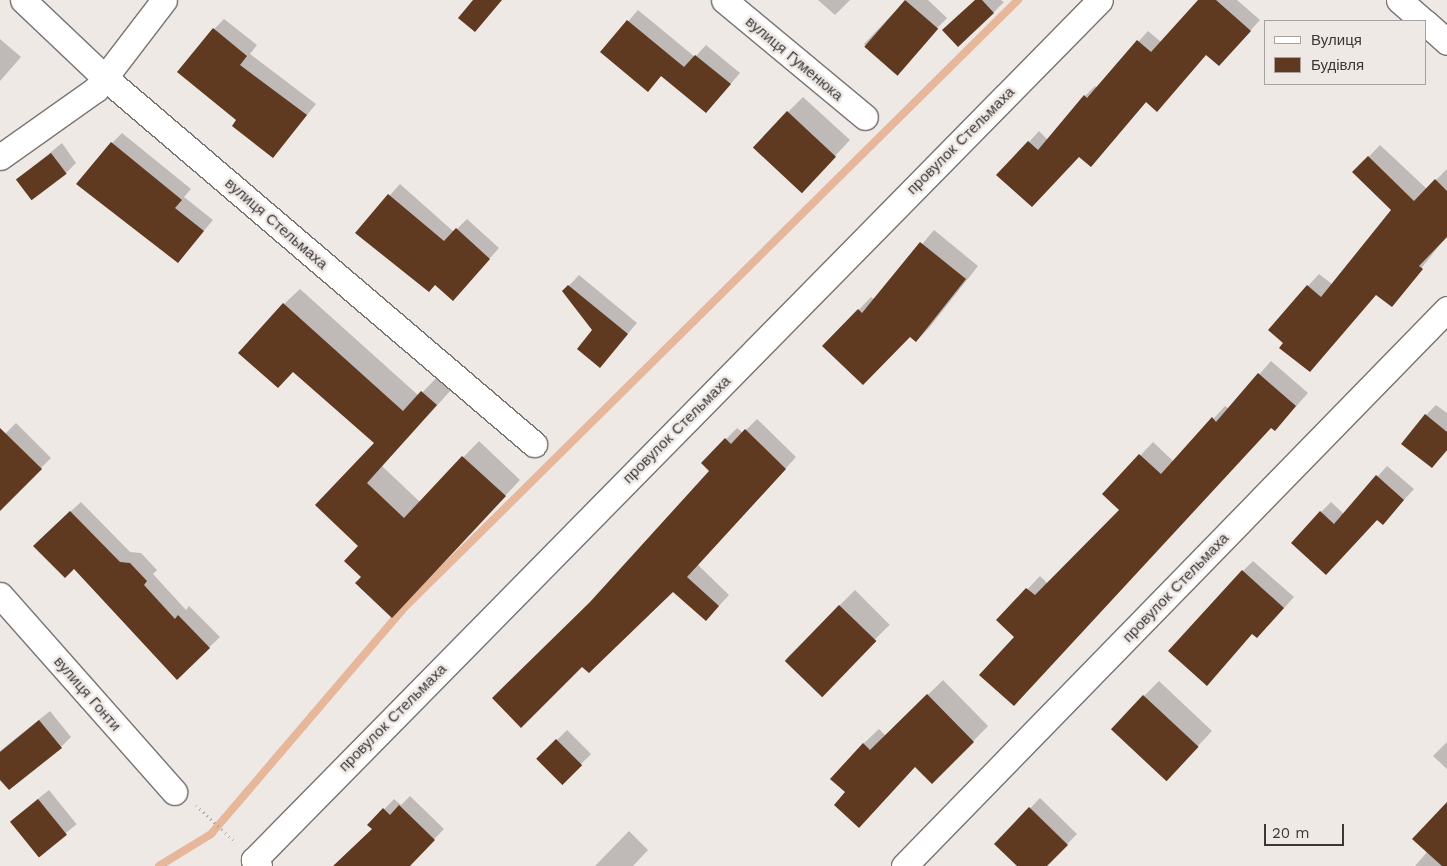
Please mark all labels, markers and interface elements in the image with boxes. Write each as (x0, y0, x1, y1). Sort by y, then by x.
street label: вулиця Гуменюка (742, 13, 846, 105)
legend (1264, 20, 1427, 85)
text: Вулиця (1311, 31, 1362, 49)
text: Будівля (1311, 56, 1364, 74)
street label: провулок Стельмаха (903, 83, 1019, 199)
street label: вулиця Стельмаха (221, 175, 331, 273)
street label: провулок Стельмаха (619, 372, 735, 488)
street label: провулок Стельмаха (1119, 530, 1233, 646)
street label: вулиця Гонти (50, 653, 124, 735)
street label: провулок Стельмаха (335, 660, 451, 776)
scale bar (1267, 814, 1347, 846)
text: 20 m (1272, 824, 1310, 842)

